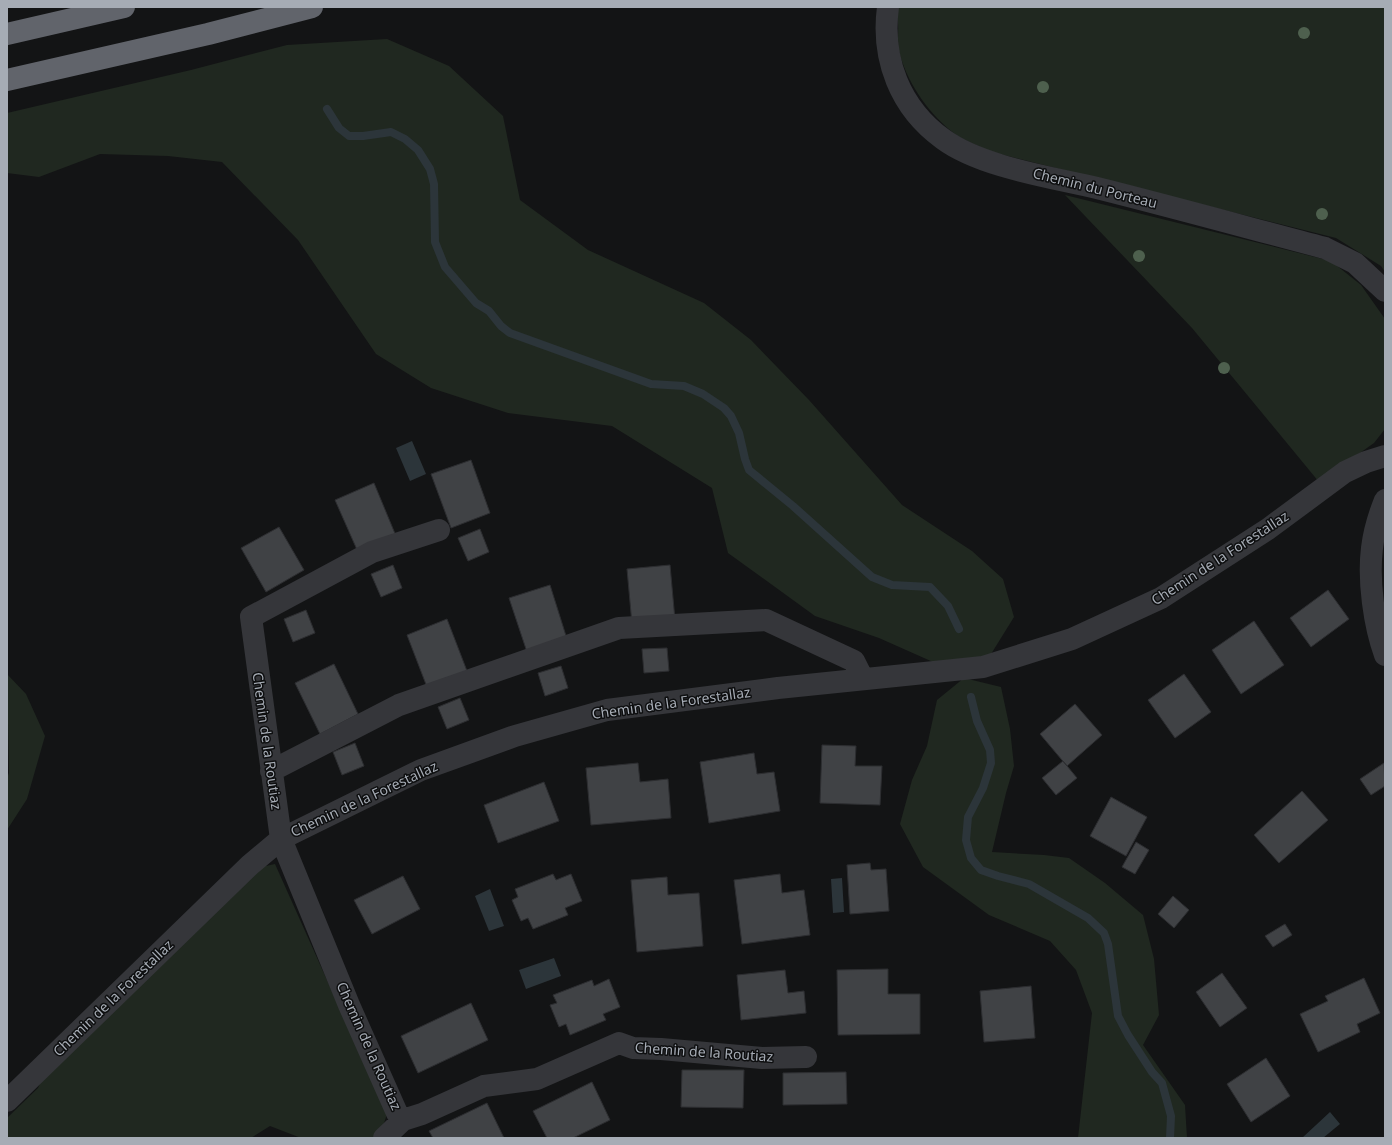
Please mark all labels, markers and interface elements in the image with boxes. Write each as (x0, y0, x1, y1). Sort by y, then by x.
street label: Chemin du Porteau (1031, 163, 1159, 212)
street label: Chemin de la Forestallaz (1147, 506, 1292, 609)
street label: Chemin de la Routiaz (248, 671, 287, 811)
street label: Chemin de la Forestallaz (590, 682, 752, 723)
street label: Chemin de la Forestallaz (287, 756, 441, 841)
street label: Chemin de la Forestallaz (48, 935, 177, 1060)
street label: Chemin de la Routiaz (333, 979, 406, 1113)
street label: Chemin de la Routiaz (634, 1037, 774, 1066)

